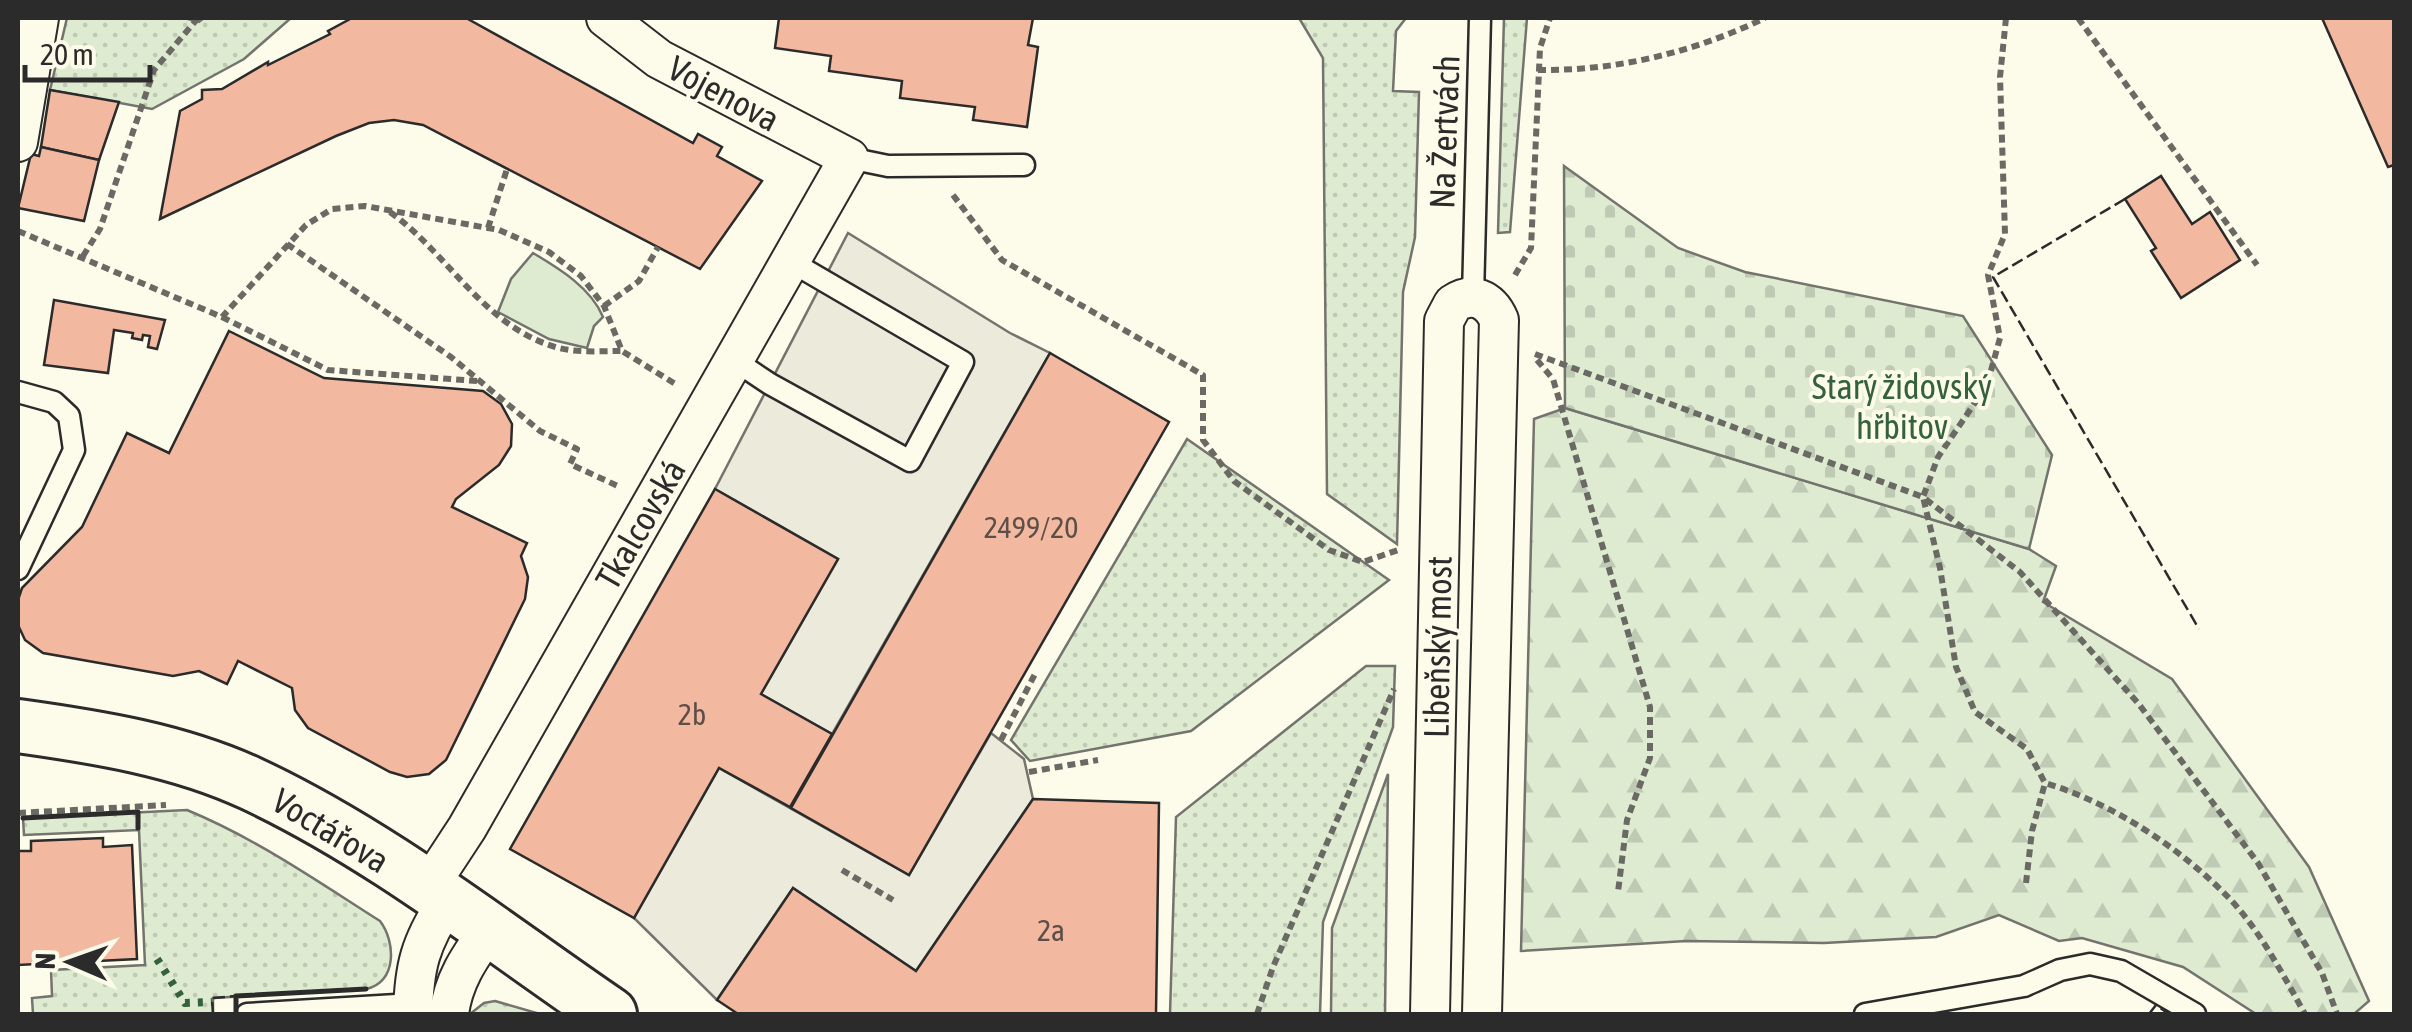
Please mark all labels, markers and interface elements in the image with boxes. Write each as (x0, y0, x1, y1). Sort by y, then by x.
scale bar (25, 20, 150, 82)
text: 20 m (40, 37, 94, 71)
street label: Vojenova (662, 47, 786, 139)
street label: Na Žertvách (1421, 55, 1467, 209)
park label: Starý židovský hřbitov (1812, 366, 1992, 446)
street label: Tkalcovská (587, 452, 693, 596)
house number: 2499/20 (984, 510, 1078, 544)
street label: Libeňský most (1415, 556, 1459, 738)
house number: 2b (678, 697, 706, 731)
street label: Voctářova (266, 780, 396, 880)
north arrow (20, 912, 120, 1012)
house number: 2a (1037, 913, 1065, 947)
text: N (29, 952, 61, 970)

